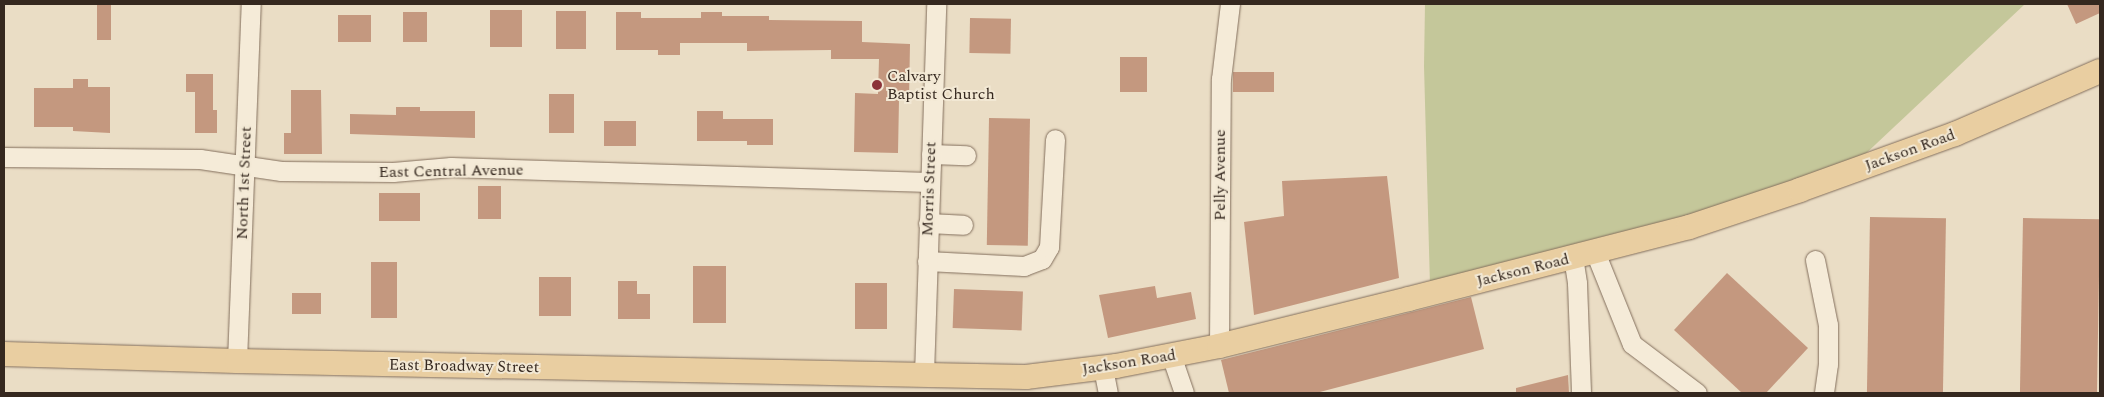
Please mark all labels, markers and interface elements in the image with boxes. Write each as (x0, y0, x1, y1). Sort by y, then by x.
place label: Calvary Baptist Church (887, 66, 995, 104)
marker: Calvary Baptist Church (871, 79, 883, 91)
street label: Jackson Road (1862, 125, 1958, 175)
street label: North 1st Street (232, 126, 256, 240)
street label: Pelly Avenue (1210, 129, 1230, 221)
street label: Morris Street (918, 141, 940, 237)
street label: East Central Avenue (378, 160, 524, 182)
street label: Jackson Road (1475, 249, 1571, 291)
street label: Jackson Road (1081, 345, 1177, 379)
street label: East Broadway Street (389, 355, 539, 377)

